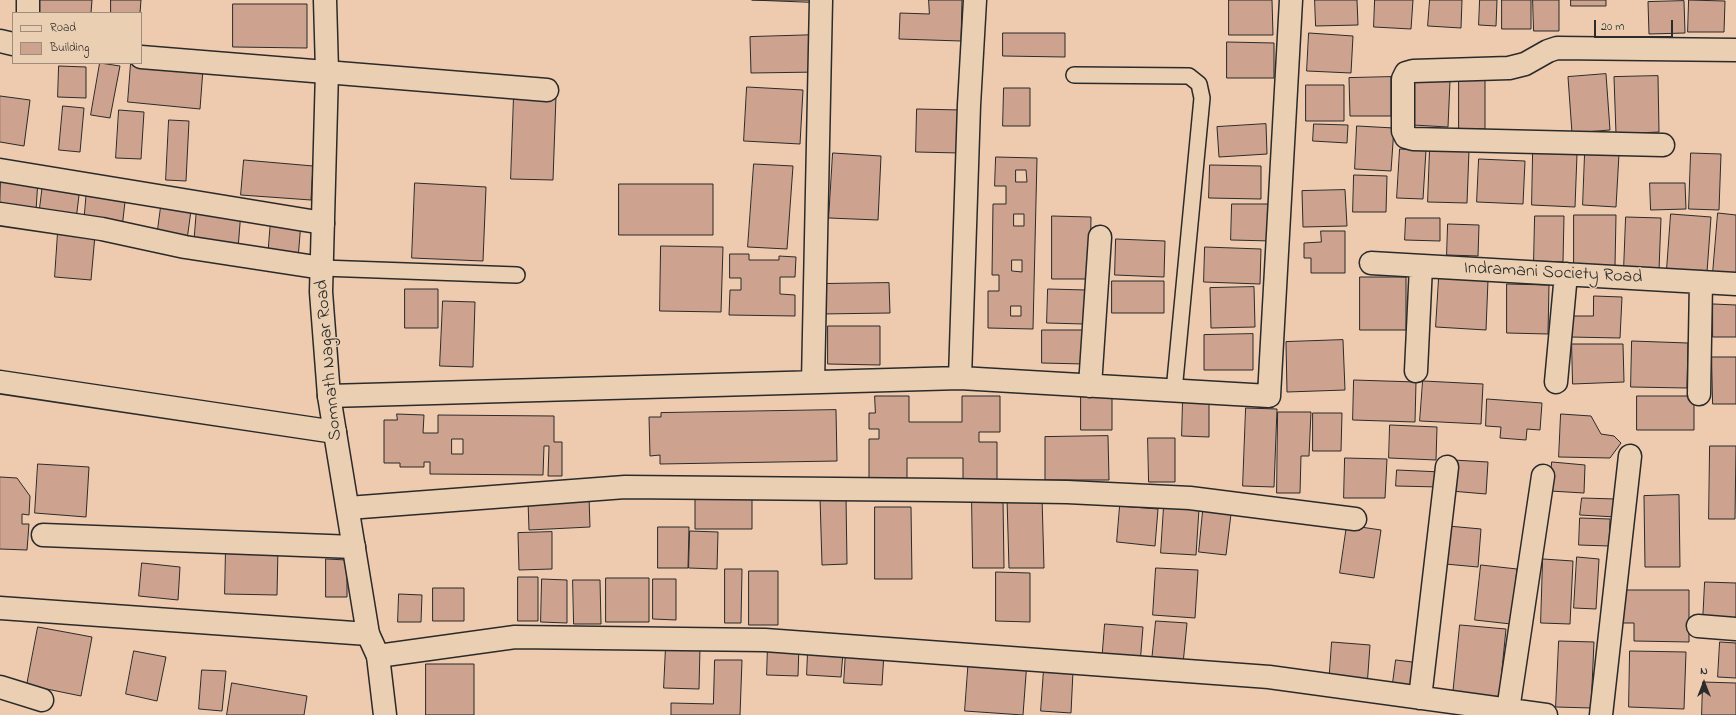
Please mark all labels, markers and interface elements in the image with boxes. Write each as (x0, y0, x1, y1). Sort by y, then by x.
legend (12, 12, 142, 64)
scale bar (1596, 12, 1675, 38)
text: 20 m (1601, 18, 1624, 36)
text: Road (50, 19, 76, 37)
text: Building (50, 39, 89, 57)
street label: Indramani Society Road (1463, 259, 1643, 289)
street label: Somnath Nagar Road (312, 279, 348, 441)
north arrow (1684, 663, 1724, 703)
text: N (1700, 663, 1708, 679)

